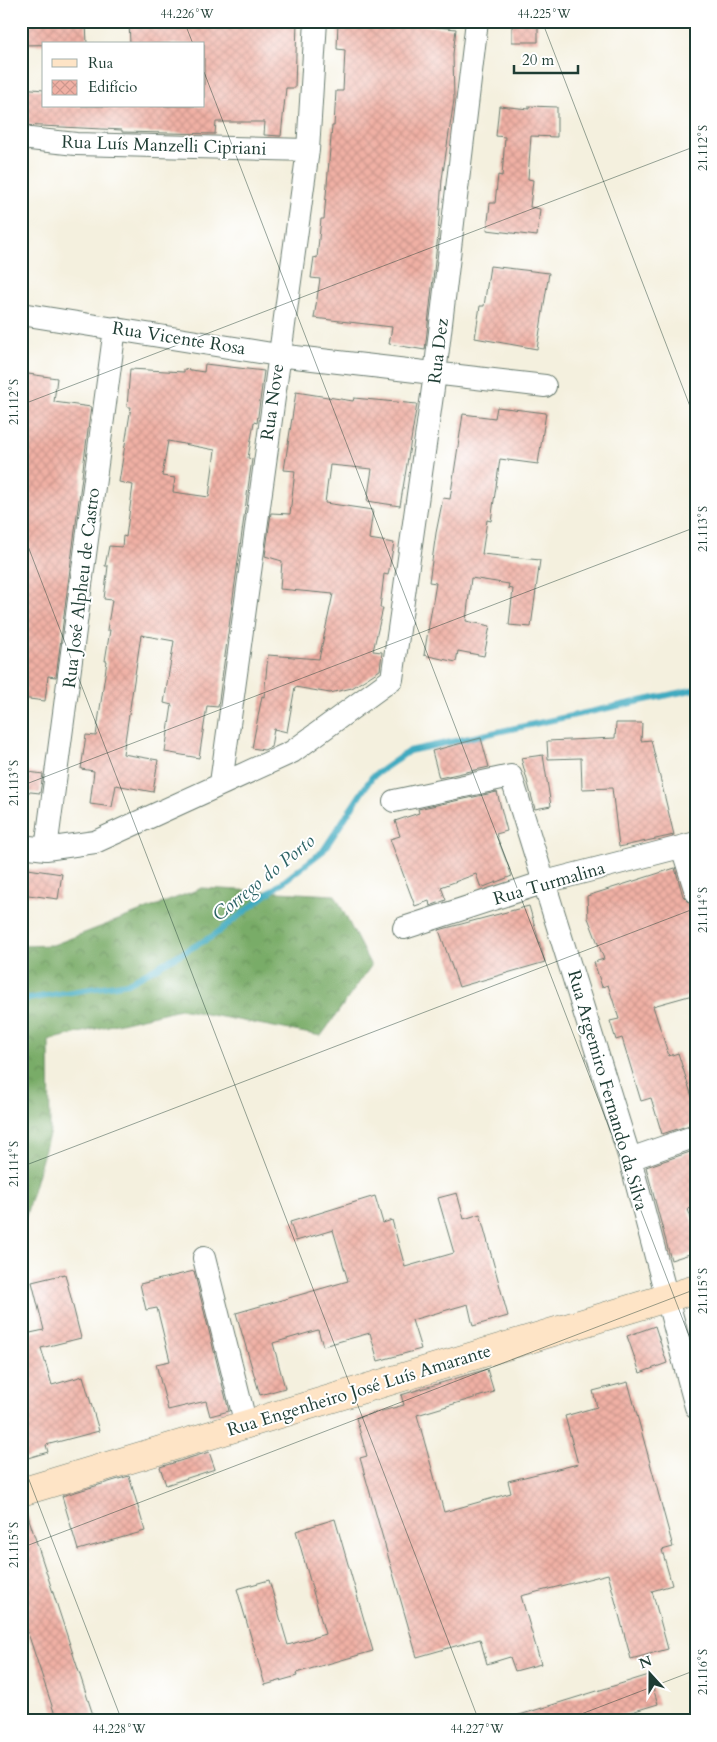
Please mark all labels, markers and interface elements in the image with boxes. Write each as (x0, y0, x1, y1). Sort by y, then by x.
text: 44.226°W (160, 6, 214, 22)
text: 44.225°W (517, 6, 571, 22)
legend (42, 42, 205, 108)
scale bar (514, 42, 578, 74)
text: 20 m (522, 50, 554, 70)
text: Rua (88, 53, 114, 73)
text: Edifício (88, 77, 137, 97)
text: 21.112°S (695, 125, 711, 171)
street label: Rua Luís Manzelli Cipriani (61, 129, 267, 162)
street label: Rua Vicente Rosa (111, 316, 248, 361)
street label: Rua Dez (422, 317, 455, 385)
street label: Rua Nove (255, 362, 290, 442)
text: 21.112°S (6, 379, 22, 425)
street label: Rua José Alpheu de Castro (57, 486, 106, 690)
text: 21.113°S (695, 506, 711, 552)
text: 21.113°S (6, 760, 22, 806)
water label: Corrego do Porto (207, 828, 321, 927)
street label: Rua Turmalina (490, 856, 608, 911)
text: 21.114°S (695, 887, 711, 933)
street label: Rua Argemiro Fernando da Silva (561, 967, 654, 1214)
text: 21.114°S (6, 1141, 22, 1187)
text: 21.115°S (695, 1268, 711, 1314)
street label: Rua Engenheiro José Luís Amarante (224, 1338, 494, 1443)
text: 21.115°S (6, 1522, 22, 1568)
text: 21.116°S (695, 1649, 711, 1695)
north arrow (624, 1650, 674, 1700)
text: N (636, 1651, 655, 1673)
text: 44.228°W (92, 1721, 146, 1737)
text: 44.227°W (450, 1721, 504, 1737)

